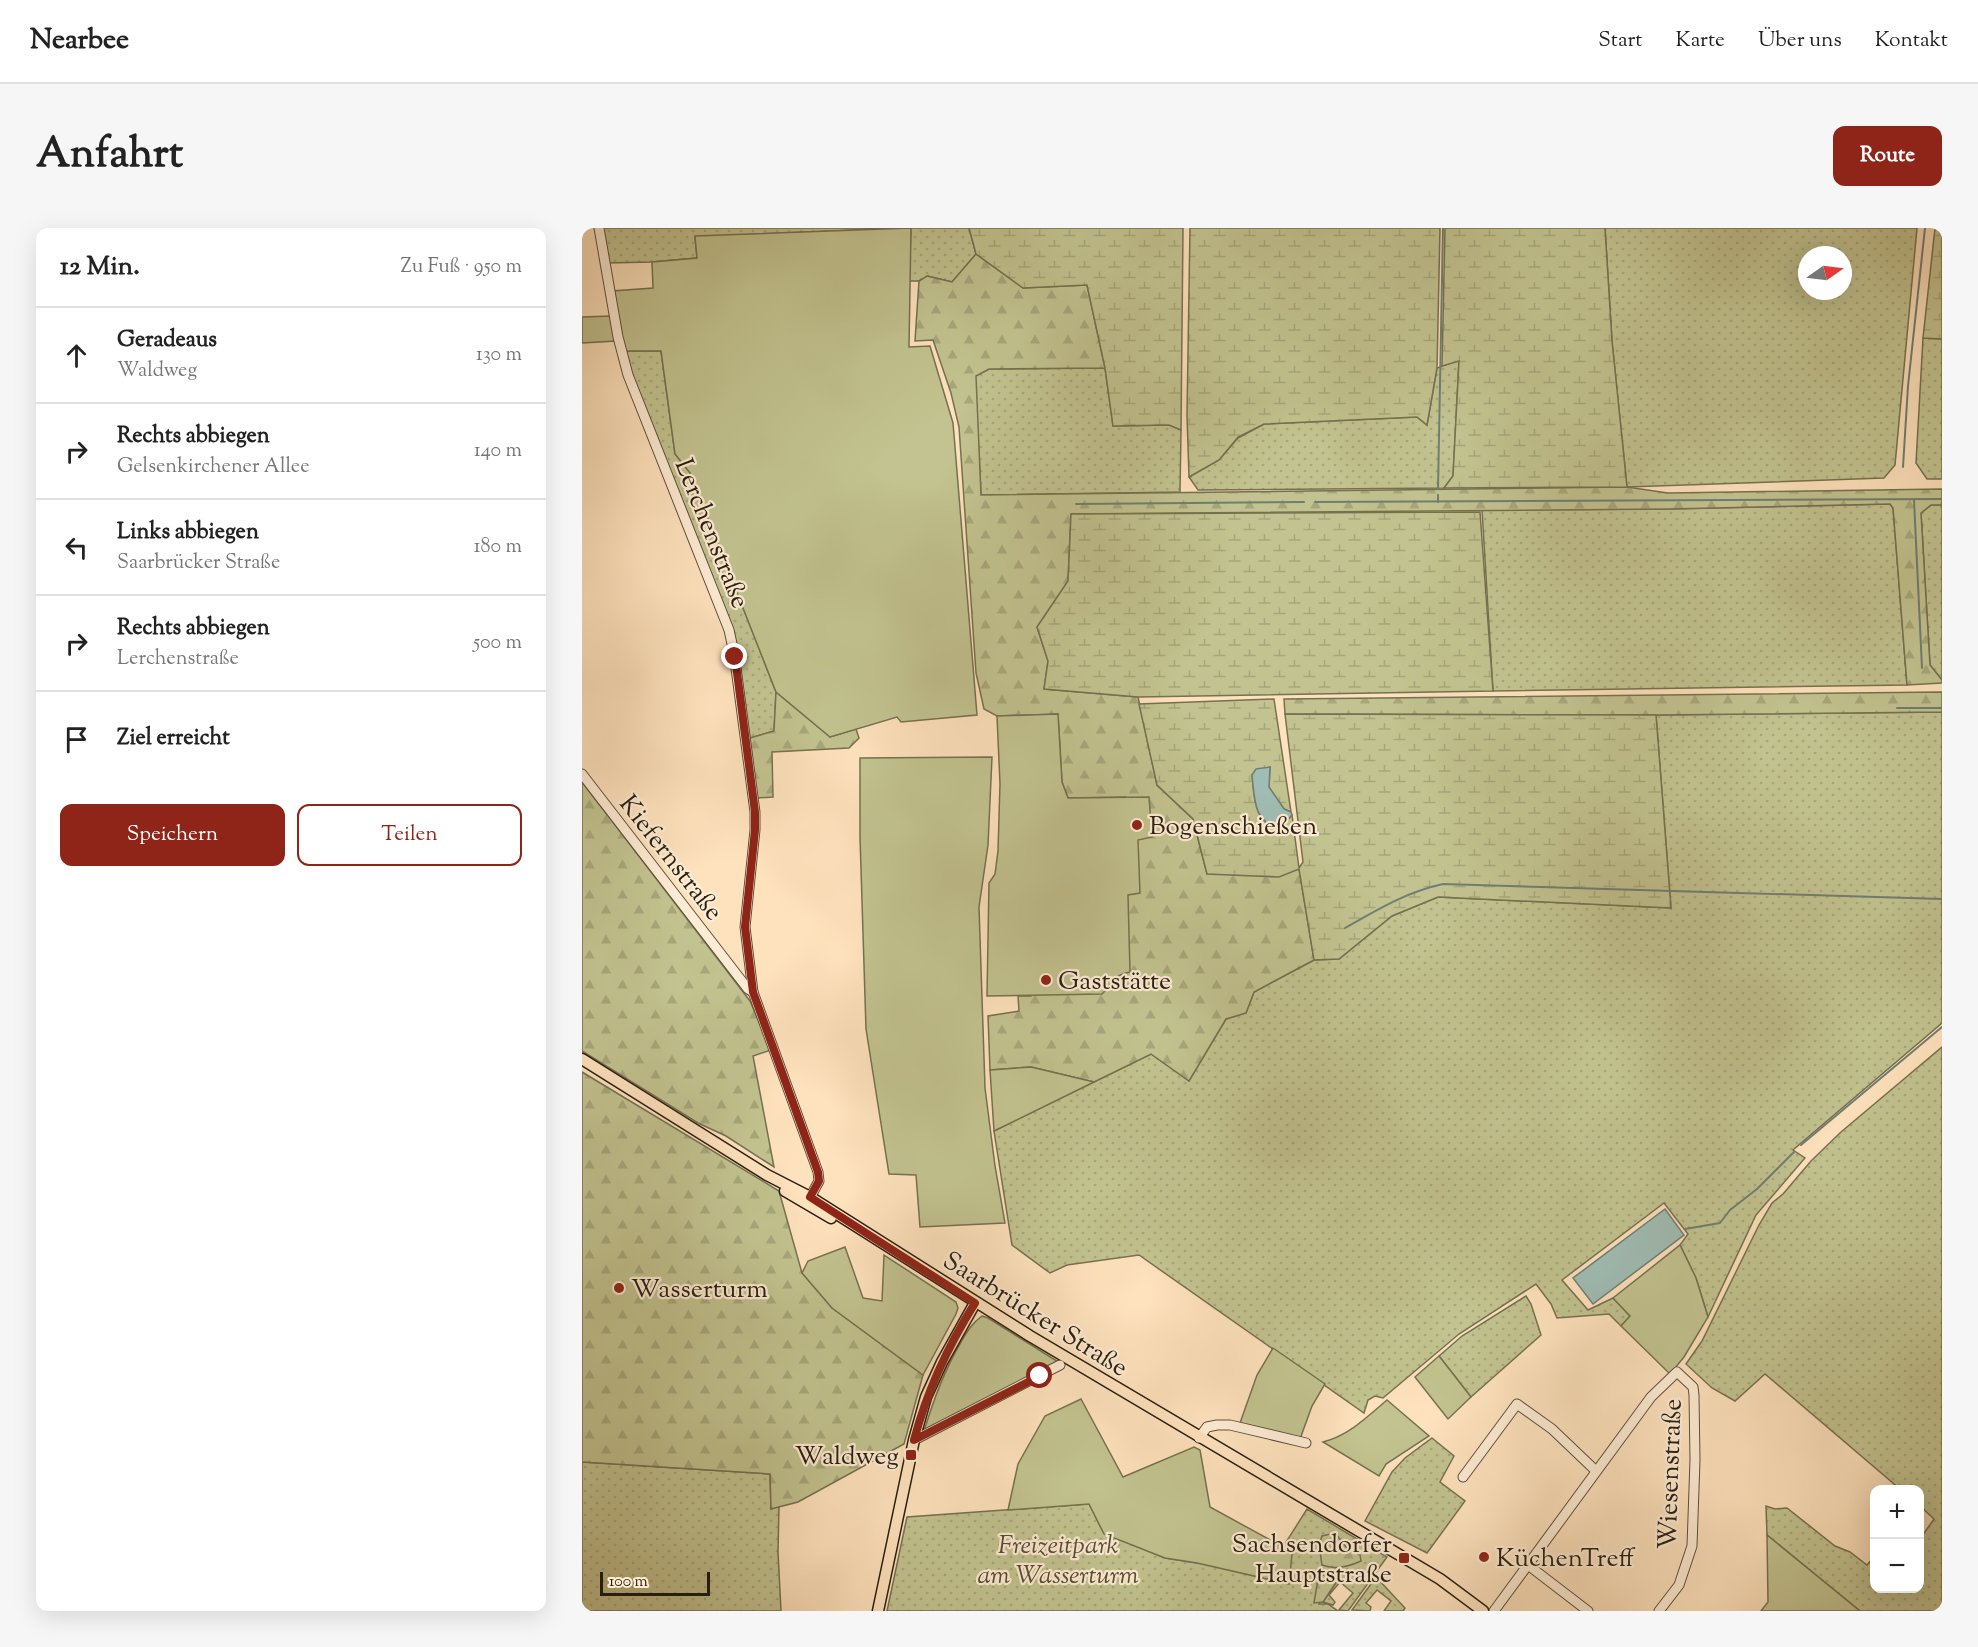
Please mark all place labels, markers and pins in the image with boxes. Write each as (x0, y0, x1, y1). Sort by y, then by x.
place label: Bogenschießen (1149, 809, 1317, 846)
marker: Bogenschießen (1130, 818, 1144, 832)
place label: Gaststätte (1058, 964, 1171, 1001)
marker: Gaststätte (1039, 973, 1053, 987)
place label: Wasserturm (631, 1272, 768, 1309)
marker: Wasserturm (612, 1281, 626, 1295)
place label: Waldweg (795, 1439, 899, 1476)
marker: Waldweg (904, 1448, 918, 1462)
place label: Sachsendorfer Hauptstraße (1232, 1527, 1392, 1594)
place label: KüchenTreff (1496, 1541, 1636, 1578)
marker: KüchenTreff (1477, 1550, 1491, 1564)
marker: Sachsendorfer Hauptstraße (1397, 1551, 1411, 1565)

